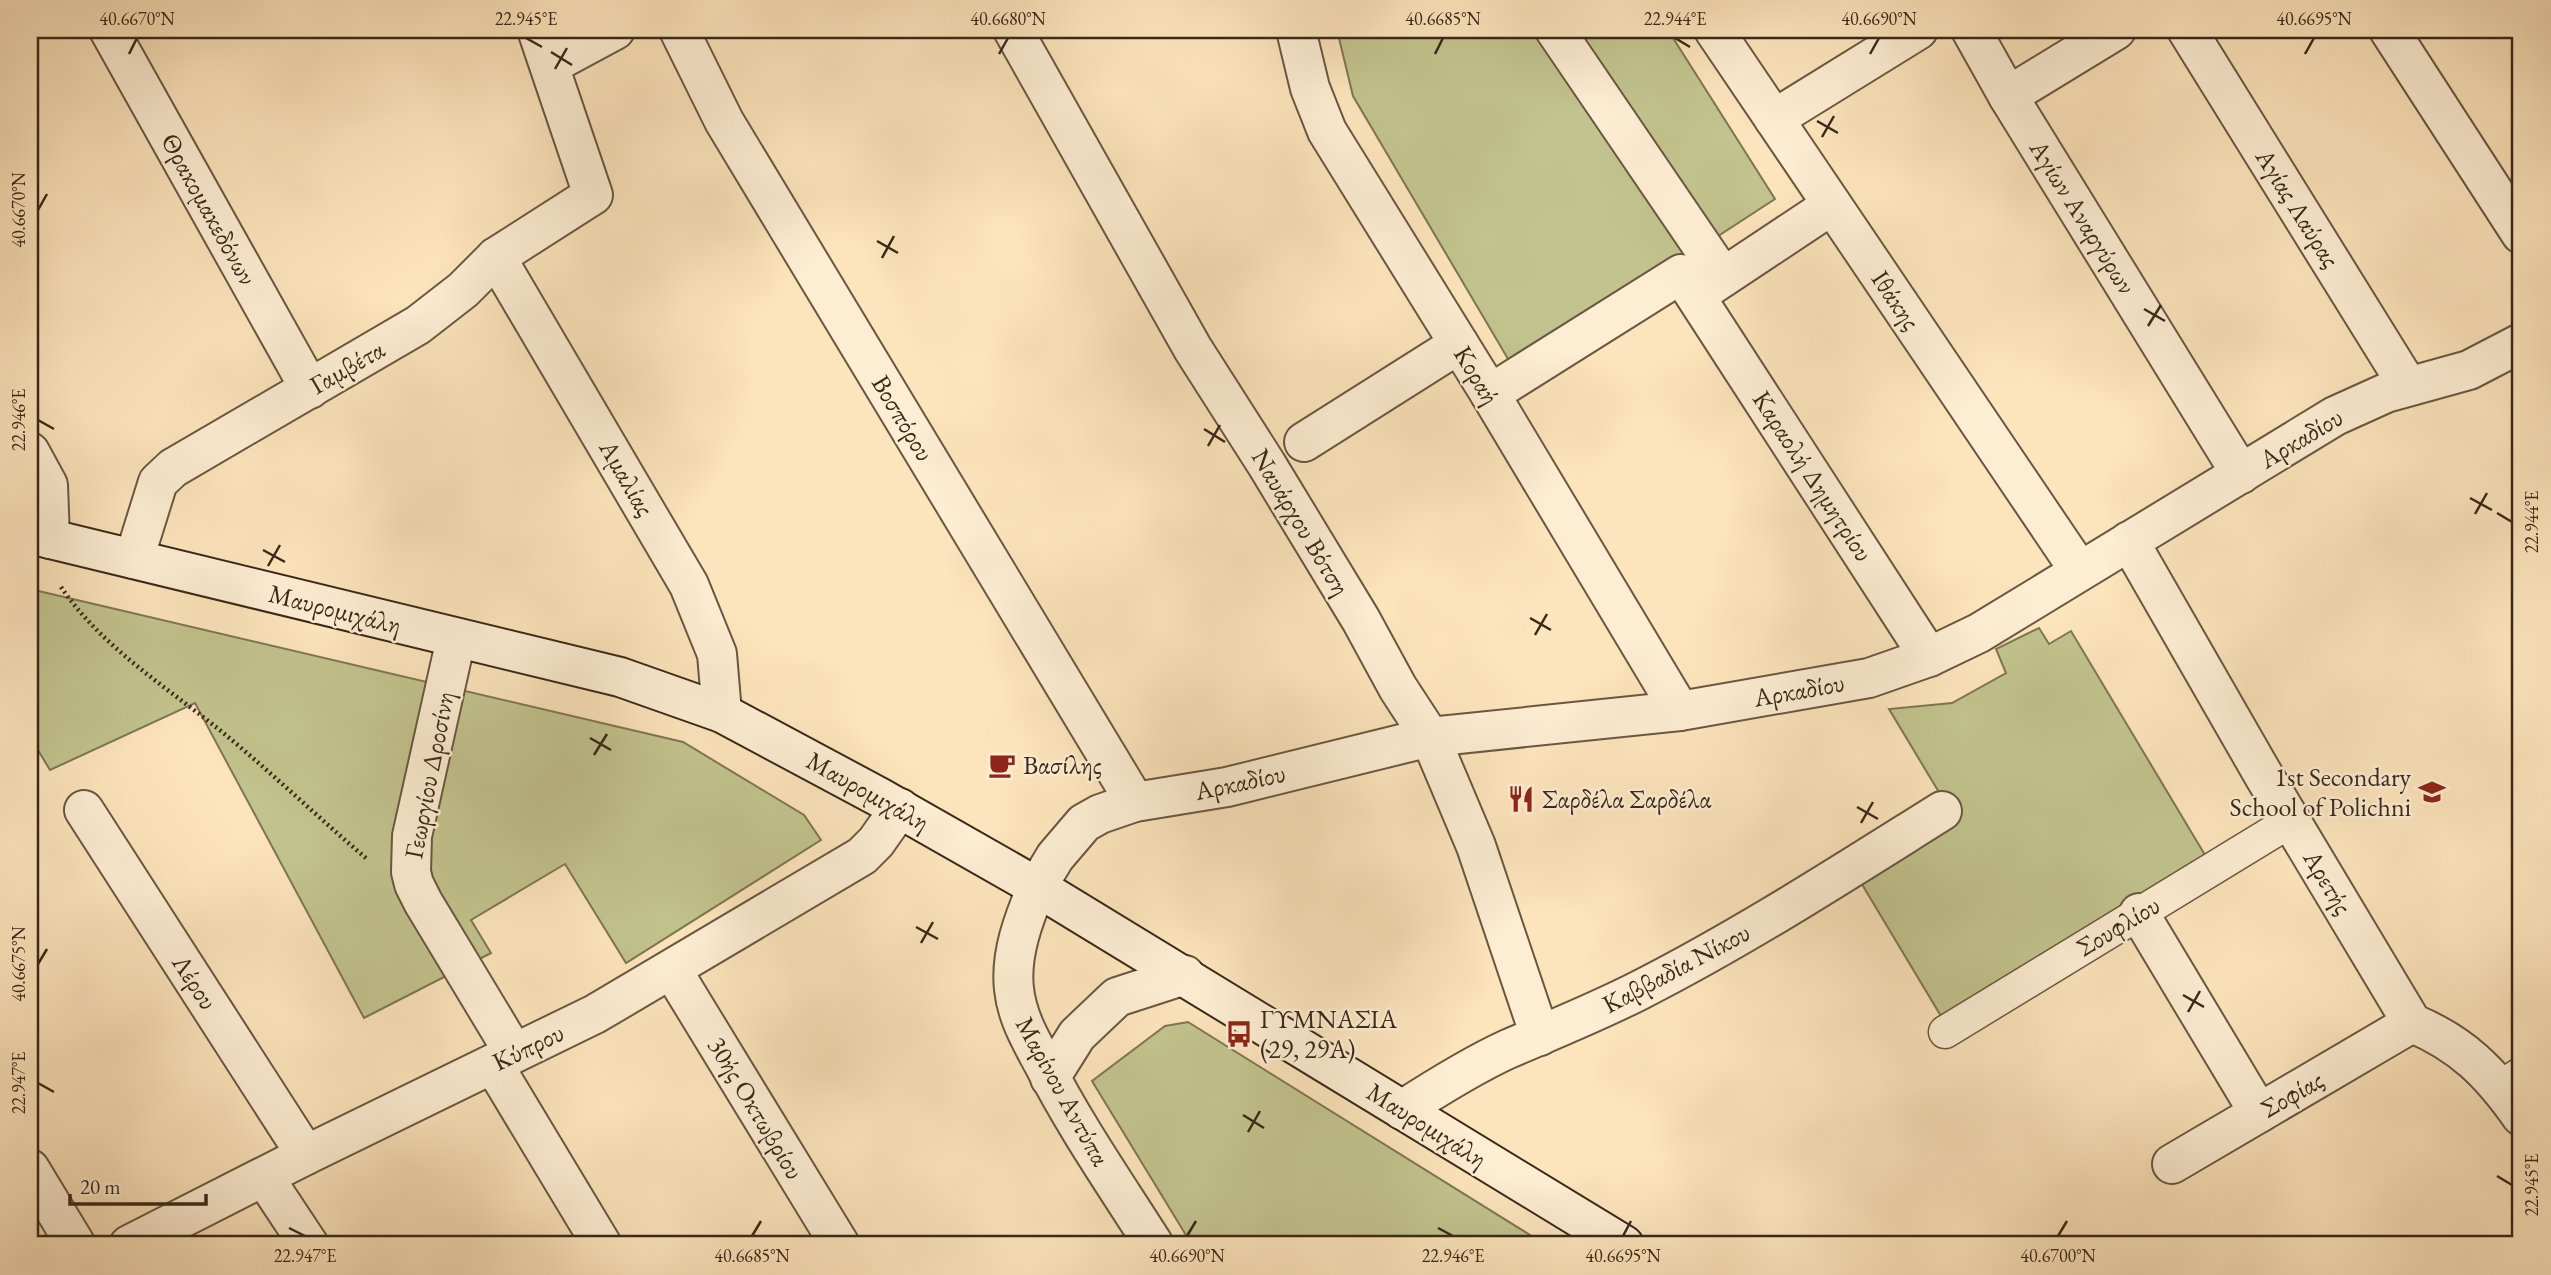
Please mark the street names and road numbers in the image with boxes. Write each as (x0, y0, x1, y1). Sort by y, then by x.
street label: Θρακομακεδόνων (153, 127, 265, 291)
street label: Αγίων Αναργύρων (2021, 133, 2144, 301)
street label: Αγίας Λαύρας (2248, 141, 2348, 274)
street label: Ιθάκης (1864, 264, 1928, 336)
street label: Γαμβέτα (303, 332, 391, 402)
street label: Κοραή (1446, 339, 1508, 411)
street label: Βοσπόρου (864, 369, 942, 467)
street label: Καραολή Δημητρίου (1745, 384, 1881, 568)
street label: Αρκαδίου (2252, 400, 2349, 477)
street label: Αμαλίας (591, 433, 662, 522)
street label: Ναυάρχου Βότση (1244, 442, 1358, 602)
street label: Μαυρομιχάλη (265, 576, 405, 642)
street label: Αρκαδίου (1750, 665, 1847, 715)
street label: Γεωργίου Δροσίνη (396, 689, 462, 861)
street label: Μαυρομιχάλη (801, 743, 935, 839)
street label: Αρκαδίου (1191, 756, 1288, 808)
street label: Αρετής (2295, 843, 2360, 920)
street label: Σουφλίου (2070, 888, 2166, 964)
street label: Καββαδία Νίκου (1596, 915, 1756, 1021)
street label: Λέρου (164, 947, 225, 1016)
street label: Μαρίνου Αντύπα (1008, 1010, 1118, 1172)
street label: Κύπρου (487, 1015, 569, 1079)
street label: 30ής Οκτωβρίου (700, 1030, 812, 1186)
street label: Σοφίας (2255, 1063, 2330, 1125)
street label: Μαυρομιχάλη (1361, 1075, 1493, 1175)

